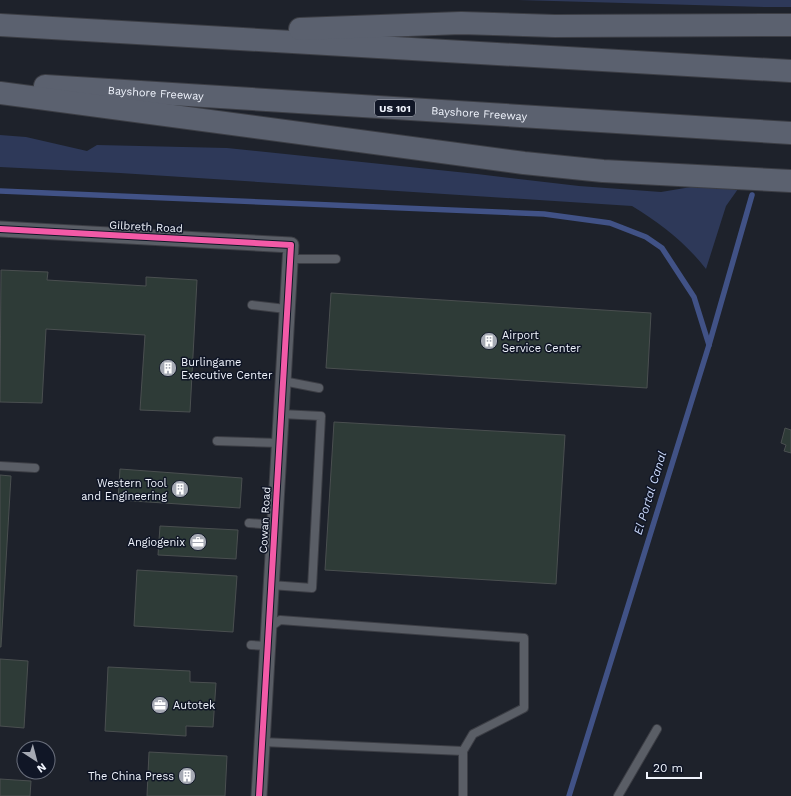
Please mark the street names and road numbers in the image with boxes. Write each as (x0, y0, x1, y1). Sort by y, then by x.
street label: Bayshore Freeway (107, 83, 204, 103)
road number: US 101 (375, 100, 415, 116)
street label: Bayshore Freeway (431, 104, 528, 123)
street label: Gilbreth Road (109, 219, 183, 235)
street label: Cowan Road (257, 486, 273, 554)

